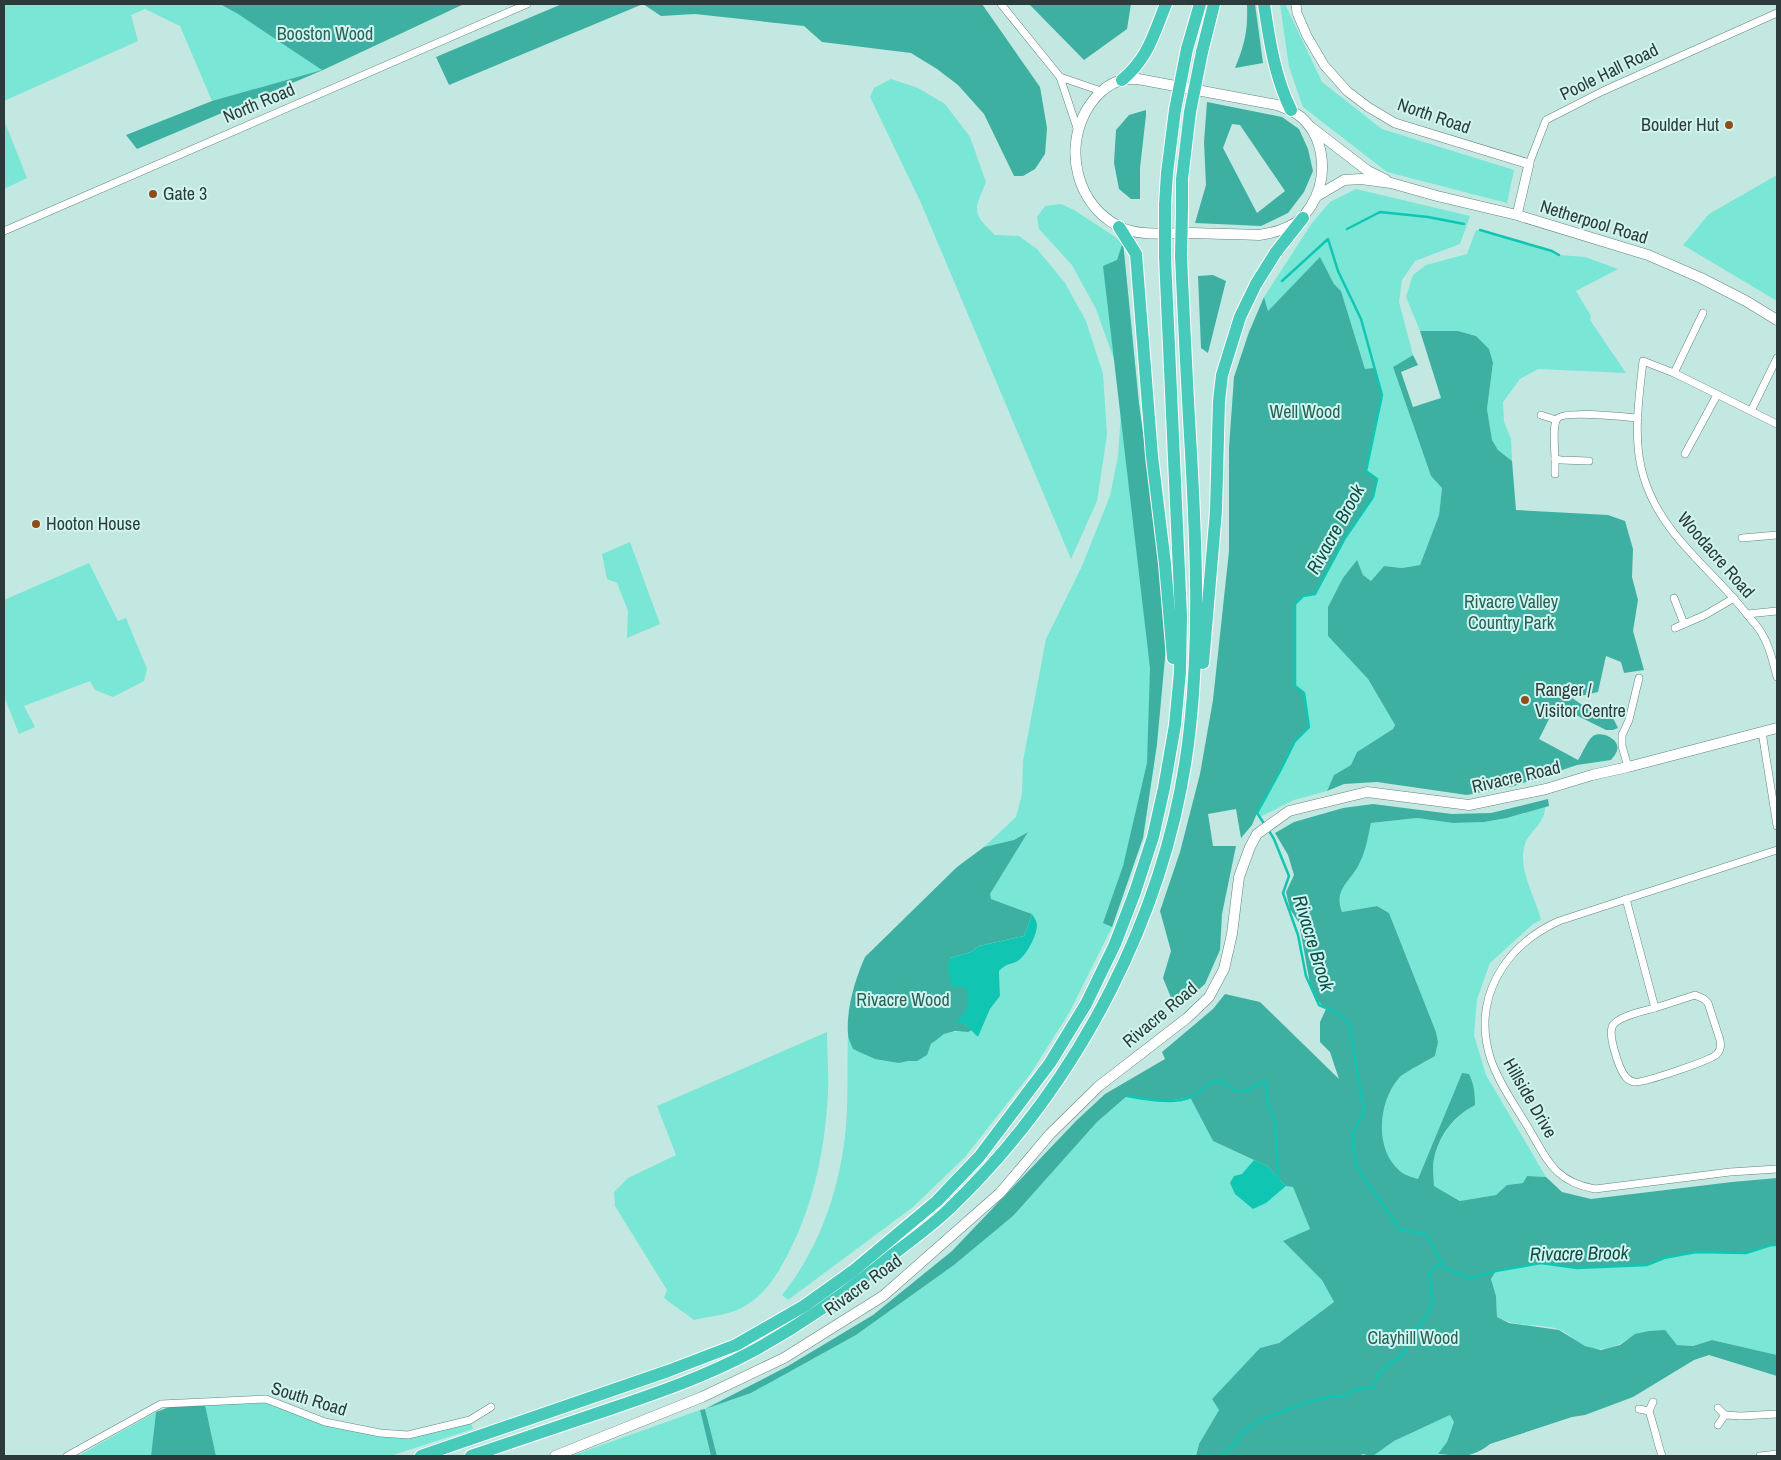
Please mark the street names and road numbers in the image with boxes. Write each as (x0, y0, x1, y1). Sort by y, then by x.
street label: Poole Hall Road (1555, 37, 1662, 106)
street label: North Road (219, 76, 298, 129)
street label: North Road (1394, 91, 1474, 140)
street label: Netherpool Road (1537, 193, 1651, 250)
street label: Woodacre Road (1672, 506, 1761, 603)
street label: Rivacre Road (1469, 754, 1563, 799)
street label: Rivacre Road (1117, 976, 1202, 1053)
street label: Hillside Drive (1497, 1053, 1563, 1142)
street label: Rivacre Road (819, 1248, 907, 1321)
street label: South Road (268, 1375, 350, 1422)

